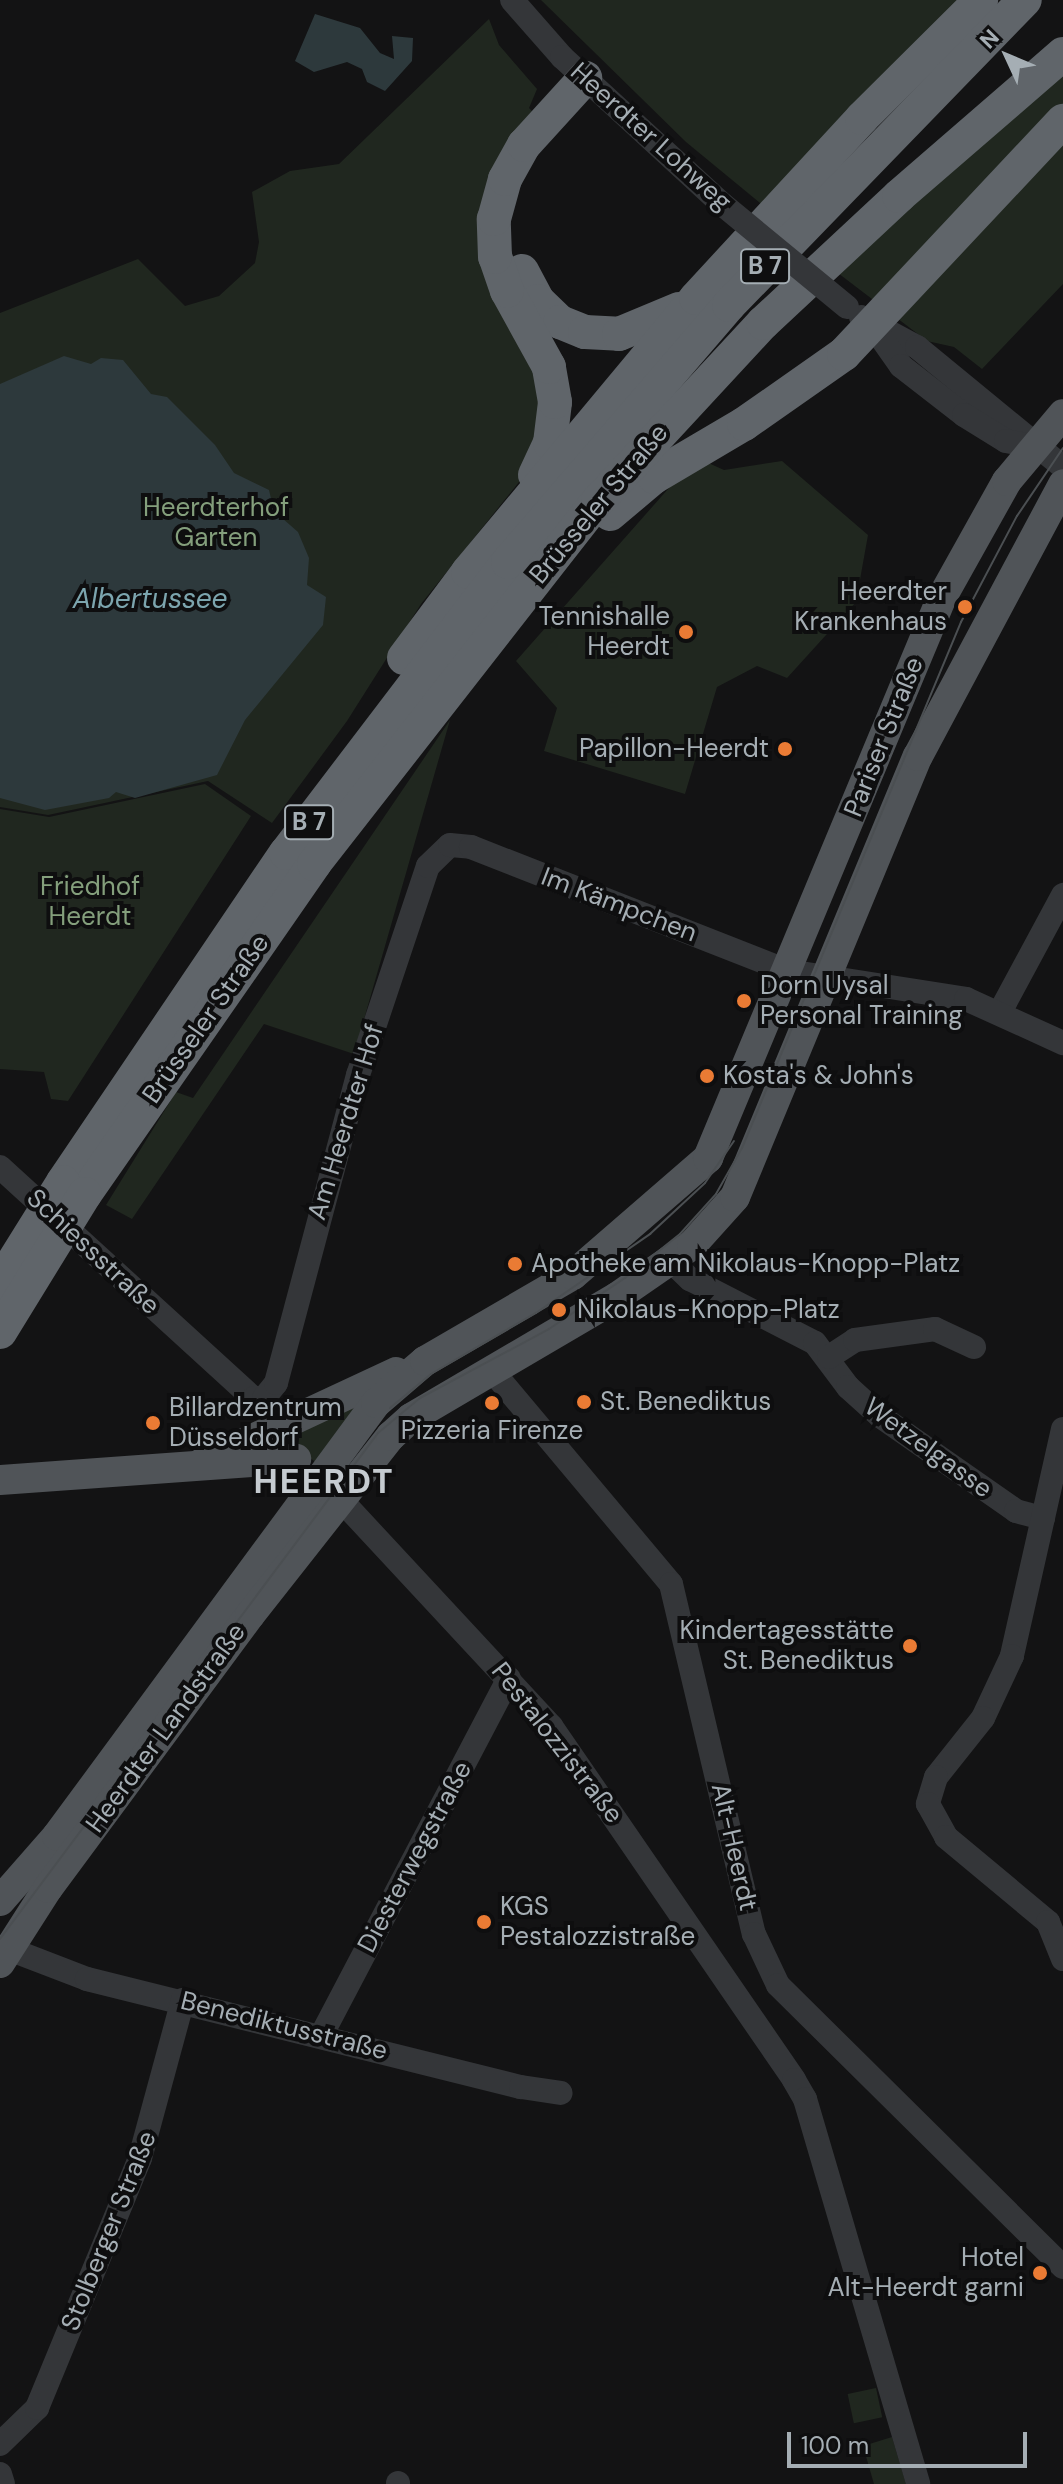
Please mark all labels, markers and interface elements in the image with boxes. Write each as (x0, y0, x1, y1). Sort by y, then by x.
north arrow (967, 16, 1047, 96)
text: N (973, 23, 1005, 55)
street label: Heerdter Lohweg (564, 57, 738, 217)
road number: B 7 (739, 246, 791, 286)
street label: Brüsseler Straße (523, 418, 675, 590)
park label: Heerdterhof Garten (143, 492, 289, 554)
place label: Heerdter Krankenhaus (794, 576, 947, 638)
water label: Albertussee (72, 582, 228, 616)
marker: Heerdter Krankenhaus (954, 596, 976, 618)
place label: Tennishalle Heerdt (538, 601, 670, 662)
marker: Tennishalle Heerdt (677, 623, 695, 641)
street label: Pariser Straße (838, 653, 930, 821)
place label: Papillon-Heerdt (579, 733, 769, 765)
marker: Papillon-Heerdt (776, 740, 794, 758)
road number: B 7 (283, 802, 335, 842)
street label: Im Kämpchen (537, 861, 701, 949)
park label: Friedhof Heerdt (40, 871, 140, 932)
street label: Brüsseler Straße (136, 929, 276, 1109)
place label: Dorn Uysal Personal Training (760, 970, 963, 1032)
marker: Dorn Uysal Personal Training (735, 992, 753, 1010)
street label: Am Heerdter Hof (301, 1020, 391, 1224)
place label: Kosta's & John's (723, 1060, 914, 1092)
marker: Kosta's & John's (698, 1067, 716, 1085)
street label: Schiessstraße (20, 1183, 166, 1321)
place label: Apotheke am Nikolaus-Knopp-Platz (531, 1248, 960, 1280)
marker: Apotheke am Nikolaus-Knopp-Platz (506, 1255, 524, 1273)
place label: Nikolaus-Knopp-Platz (577, 1294, 840, 1326)
marker: Nikolaus-Knopp-Platz (548, 1299, 570, 1321)
place label: St. Benediktus (600, 1386, 771, 1418)
street label: Wetzelgasse (858, 1391, 998, 1505)
place label: Billardzentrum Düsseldorf (169, 1392, 342, 1454)
marker: St. Benediktus (575, 1393, 593, 1411)
marker: Pizzeria Firenze (483, 1394, 501, 1412)
marker: Billardzentrum Düsseldorf (144, 1414, 162, 1432)
place label: Pizzeria Firenze (401, 1415, 583, 1447)
district label: HEERDT (254, 1462, 394, 1502)
place label: Kindertagesstätte St. Benediktus (680, 1615, 894, 1676)
street label: Heerdter Landstraße (80, 1617, 252, 1839)
marker: Kindertagesstätte St. Benediktus (901, 1637, 919, 1655)
street label: Pestalozzistraße (485, 1656, 629, 1830)
street label: Diesterwegstraße (351, 1756, 479, 1958)
street label: Alt-Heerdt (704, 1780, 764, 1914)
place label: KGS Pestalozzistraße (500, 1891, 695, 1952)
marker: KGS Pestalozzistraße (475, 1913, 493, 1931)
street label: Benediktusstraße (177, 1985, 391, 2067)
street label: Stolberger Straße (55, 2127, 163, 2335)
place label: Hotel Alt-Heerdt garni (827, 2242, 1024, 2304)
marker: Hotel Alt-Heerdt garni (1031, 2264, 1049, 2282)
scale bar (791, 2416, 1031, 2466)
text: 100 m (801, 2430, 869, 2461)

